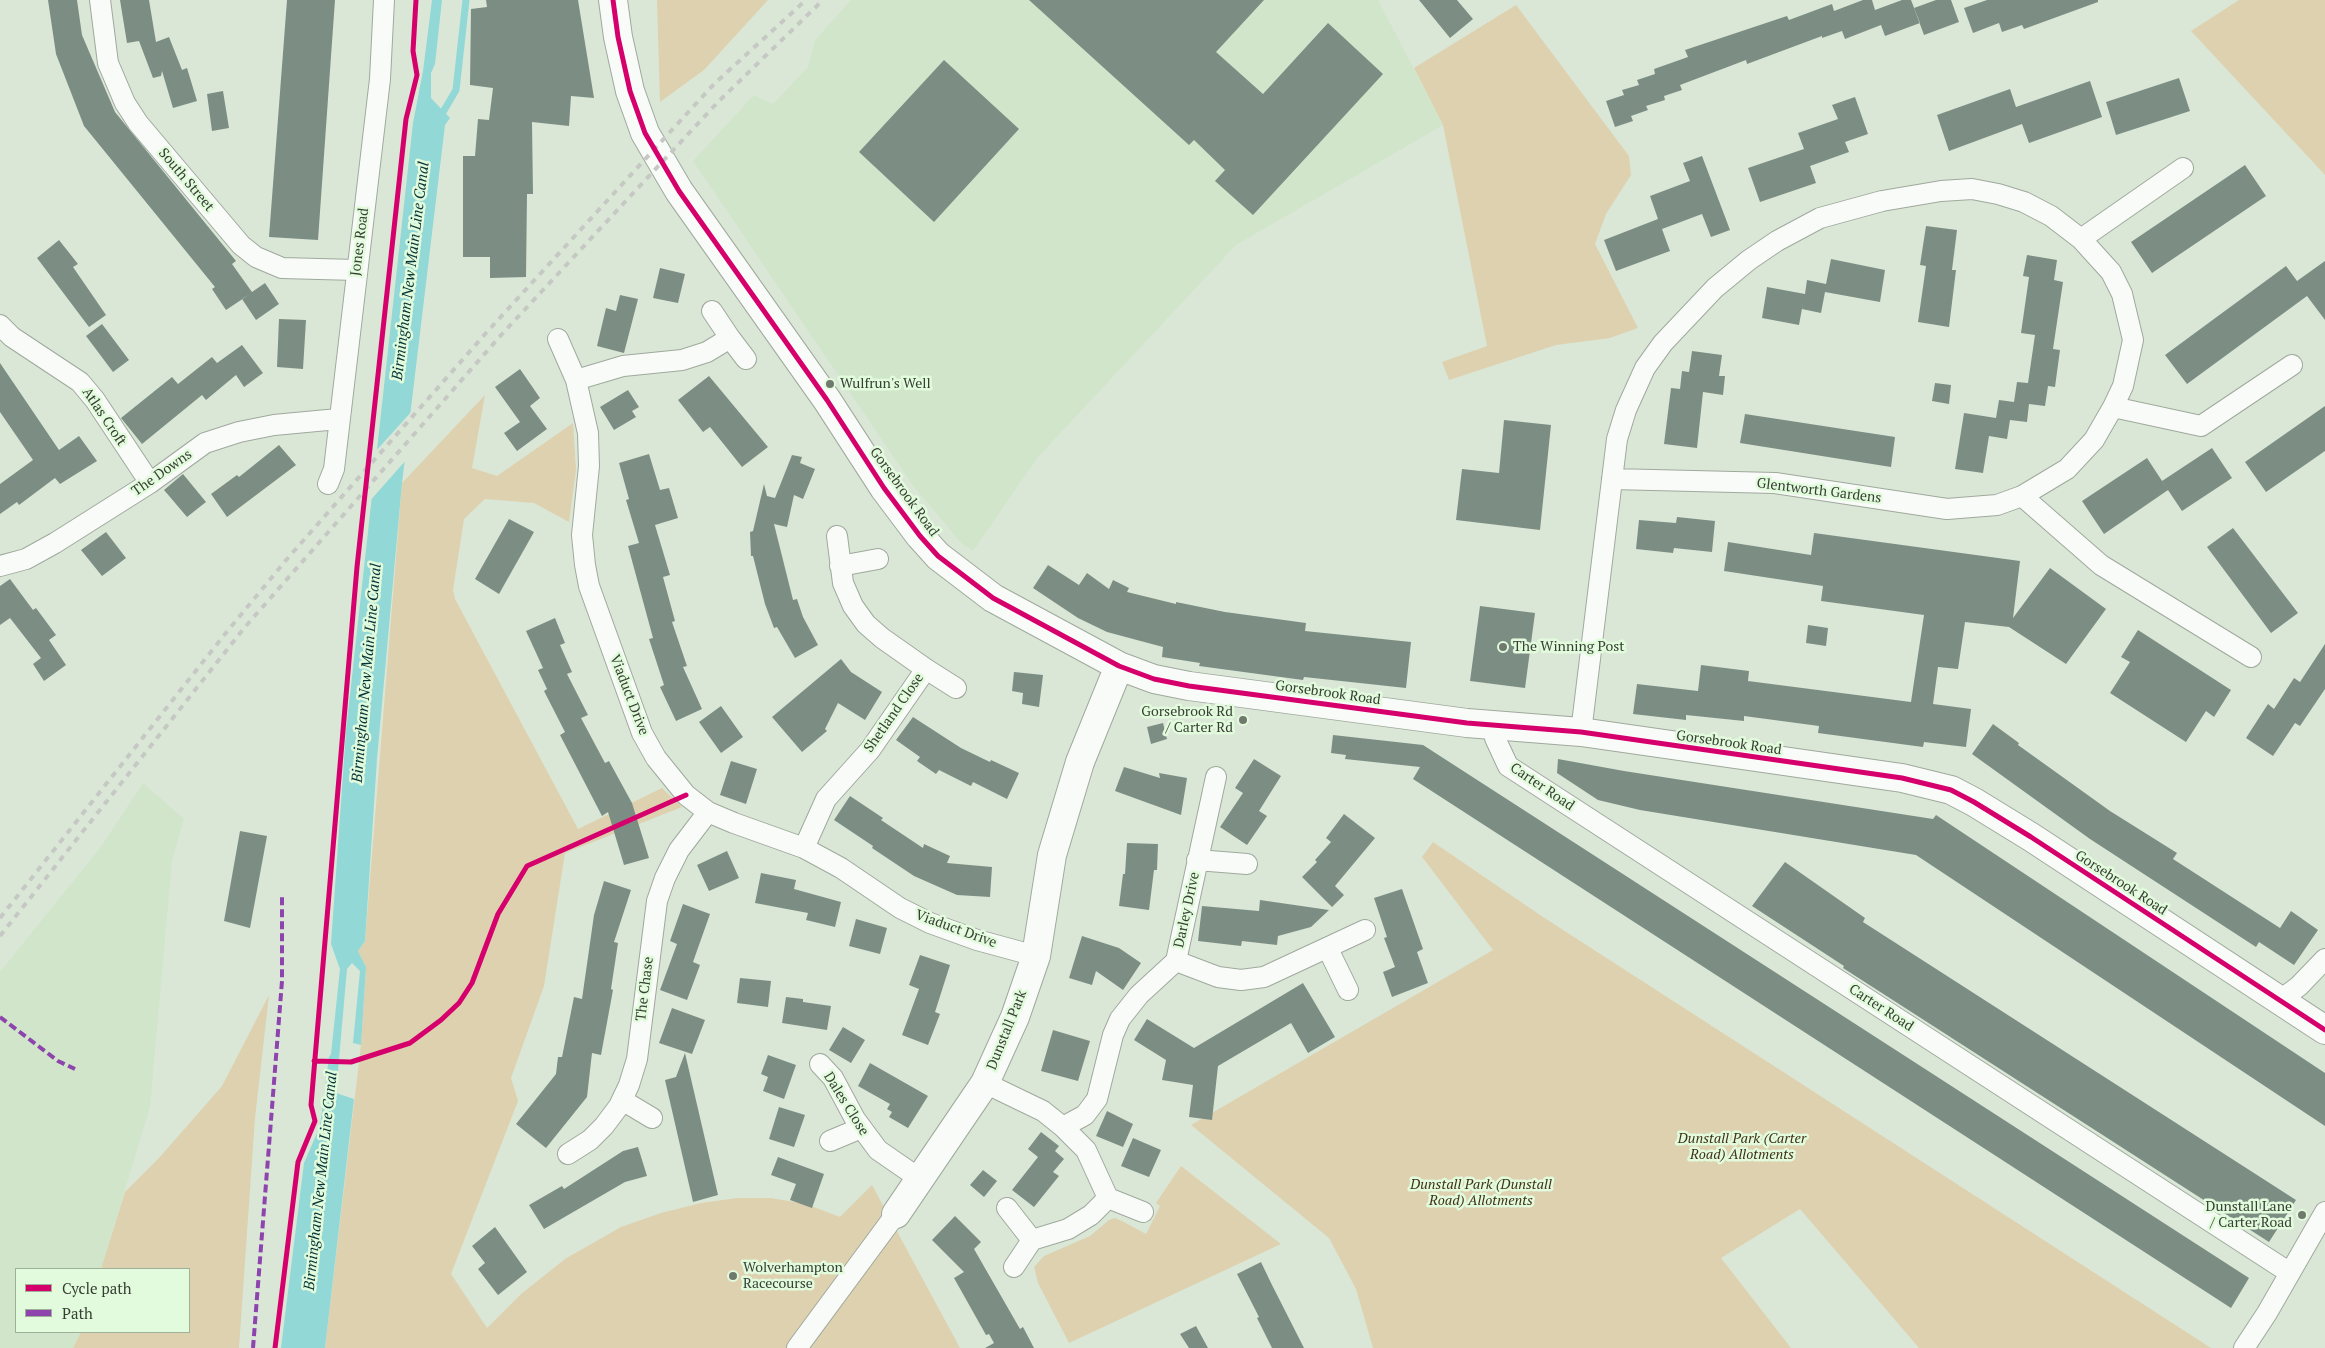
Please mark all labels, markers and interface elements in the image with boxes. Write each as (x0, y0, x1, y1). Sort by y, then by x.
street label: South Street (155, 145, 217, 215)
water label: Birmingham New Main Line Canal (389, 161, 433, 381)
street label: Jones Road (347, 207, 373, 277)
place label: Wulfrun's Well (840, 376, 931, 392)
marker: Wulfrun's Well (824, 378, 836, 390)
street label: Atlas Croft (78, 385, 130, 449)
street label: Gorsebrook Road (866, 444, 942, 540)
street label: The Downs (129, 446, 195, 500)
street label: Glentworth Gardens (1756, 475, 1882, 507)
water label: Birmingham New Main Line Canal (348, 563, 386, 783)
place label: The Winning Post (1513, 639, 1624, 655)
marker: The Winning Post (1497, 641, 1509, 653)
street label: Viaduct Drive (606, 652, 652, 738)
street label: Shetland Close (861, 670, 927, 756)
street label: Gorsebrook Road (1274, 677, 1382, 709)
place label: Gorsebrook Rd / Carter Rd (1141, 704, 1233, 736)
marker: Gorsebrook Rd / Carter Rd (1237, 714, 1249, 726)
street label: Gorsebrook Road (1675, 727, 1783, 759)
street label: Carter Road (1507, 759, 1577, 815)
street label: Gorsebrook Road (2072, 847, 2170, 919)
street label: Darley Drive (1171, 870, 1203, 950)
street label: Viaduct Drive (913, 907, 999, 951)
street label: The Chase (633, 956, 657, 1022)
street label: Carter Road (1846, 981, 1916, 1035)
street label: Dunstall Park (983, 988, 1031, 1072)
street label: Dales Close (820, 1069, 872, 1139)
water label: Birmingham New Main Line Canal (301, 1071, 341, 1291)
park label: Dunstall Park (Carter Road) Allotments (1678, 1131, 1806, 1164)
park label: Dunstall Park (Dunstall Road) Allotments (1410, 1177, 1552, 1210)
place label: Dunstall Lane / Carter Road (2205, 1199, 2292, 1232)
marker: Dunstall Lane / Carter Road (2296, 1209, 2308, 1221)
place label: Wolverhampton Racecourse (743, 1260, 843, 1292)
legend (15, 1268, 190, 1333)
marker: Wolverhampton Racecourse (727, 1270, 739, 1282)
text: Cycle path (62, 1278, 132, 1298)
text: Path (62, 1303, 93, 1323)

